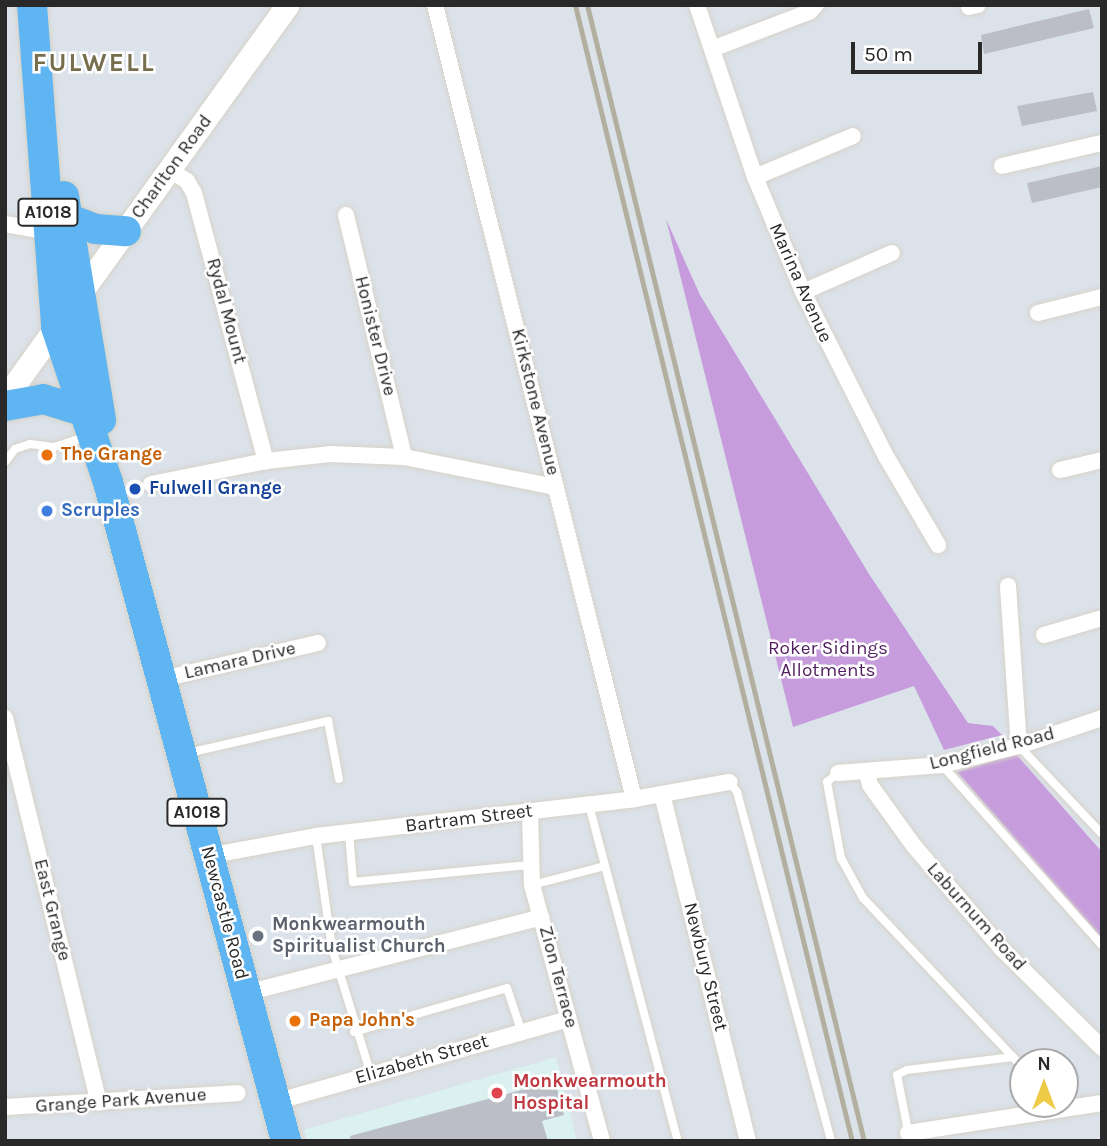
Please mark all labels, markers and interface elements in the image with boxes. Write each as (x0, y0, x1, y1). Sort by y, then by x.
scale bar (855, 28, 986, 72)
text: 50 m (864, 42, 913, 66)
district label: FULWELL (33, 47, 155, 79)
street label: Charlton Road (127, 111, 217, 223)
road number: A1018 (16, 197, 80, 226)
street label: Marina Avenue (764, 220, 836, 346)
street label: Rydal Mount (201, 256, 251, 366)
street label: Honister Drive (349, 274, 401, 398)
street label: Kirkstone Avenue (506, 326, 564, 478)
place label: The Grange (61, 444, 162, 466)
marker: The Grange (39, 447, 55, 463)
place label: Fulwell Grange (149, 478, 282, 500)
marker: Fulwell Grange (127, 481, 143, 497)
place label: Scruples (61, 500, 140, 522)
marker: Scruples (39, 503, 55, 519)
street label: Lamara Drive (182, 637, 298, 685)
park label: Roker Sidings Allotments (768, 638, 888, 682)
street label: Longfield Road (927, 722, 1057, 776)
road number: A1018 (166, 798, 228, 826)
street label: Bartram Street (404, 800, 534, 838)
street label: Newcastle Road (195, 844, 253, 982)
street label: East Grange (28, 857, 76, 963)
street label: Laburnum Road (921, 858, 1031, 976)
street label: Newbury Street (678, 900, 732, 1034)
place label: Monkwearmouth Spiritualist Church (272, 914, 446, 958)
street label: Zion Terrace (533, 923, 583, 1031)
marker: Monkwearmouth Spiritualist Church (250, 928, 266, 944)
place label: Papa John's (309, 1010, 415, 1032)
marker: Papa John's (287, 1013, 303, 1029)
street label: Elizabeth Street (353, 1030, 491, 1090)
north arrow (1009, 1048, 1079, 1118)
text: N (1037, 1053, 1051, 1075)
place label: Monkwearmouth Hospital (513, 1071, 667, 1115)
marker: Monkwearmouth Hospital (487, 1083, 507, 1103)
street label: Grange Park Avenue (35, 1084, 207, 1118)

